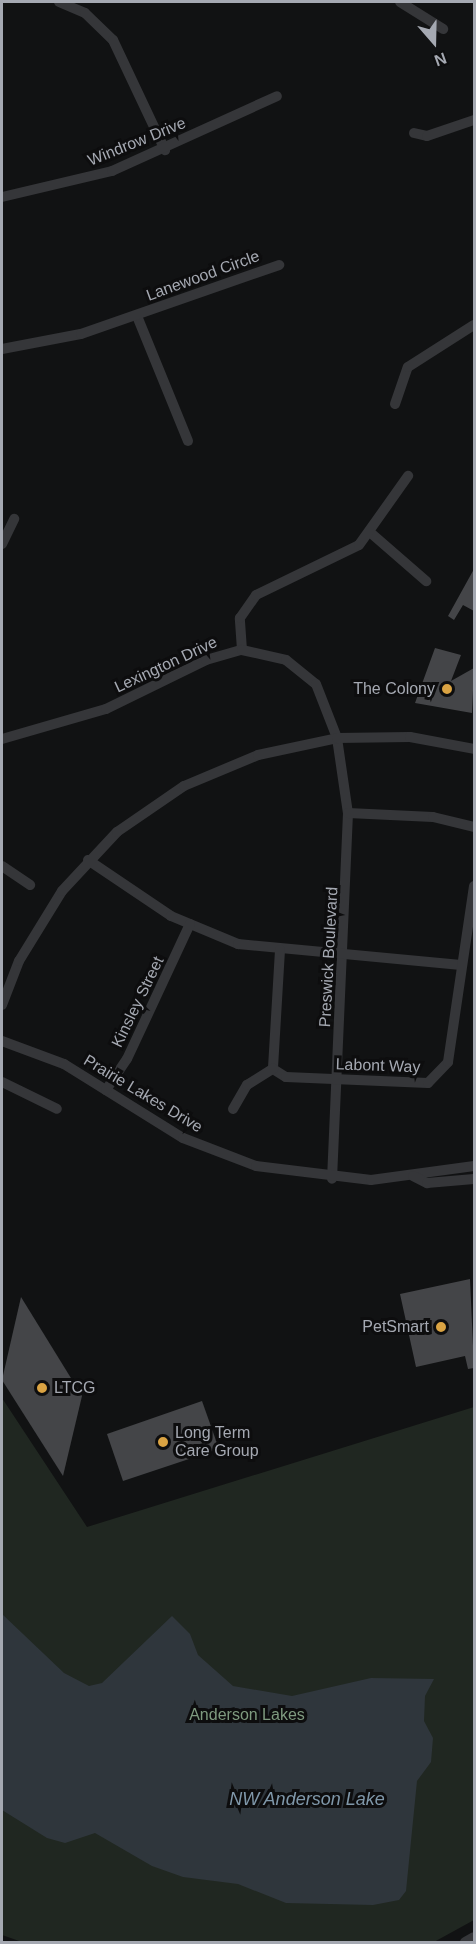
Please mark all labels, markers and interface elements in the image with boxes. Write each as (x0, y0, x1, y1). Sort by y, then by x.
north arrow (404, 12, 464, 72)
text: N (432, 49, 449, 69)
street label: Windrow Drive (85, 114, 189, 170)
street label: Lanewood Circle (144, 247, 262, 305)
street label: Lexington Drive (112, 633, 220, 697)
place label: The Colony (353, 679, 435, 699)
marker: The Colony (440, 682, 454, 696)
street label: Preswick Boulevard (316, 886, 342, 1028)
street label: Kinsley Street (108, 953, 168, 1051)
street label: Prairie Lakes Drive (80, 1051, 206, 1137)
street label: Labont Way (335, 1055, 421, 1077)
place label: PetSmart (362, 1317, 429, 1337)
marker: PetSmart (434, 1320, 448, 1334)
place label: LTCG (54, 1378, 95, 1398)
marker: LTCG (35, 1381, 49, 1395)
place label: Long Term Care Group (175, 1423, 259, 1461)
marker: Long Term Care Group (156, 1435, 170, 1449)
park label: Anderson Lakes (189, 1705, 305, 1725)
water label: NW Anderson Lake (229, 1788, 385, 1810)

